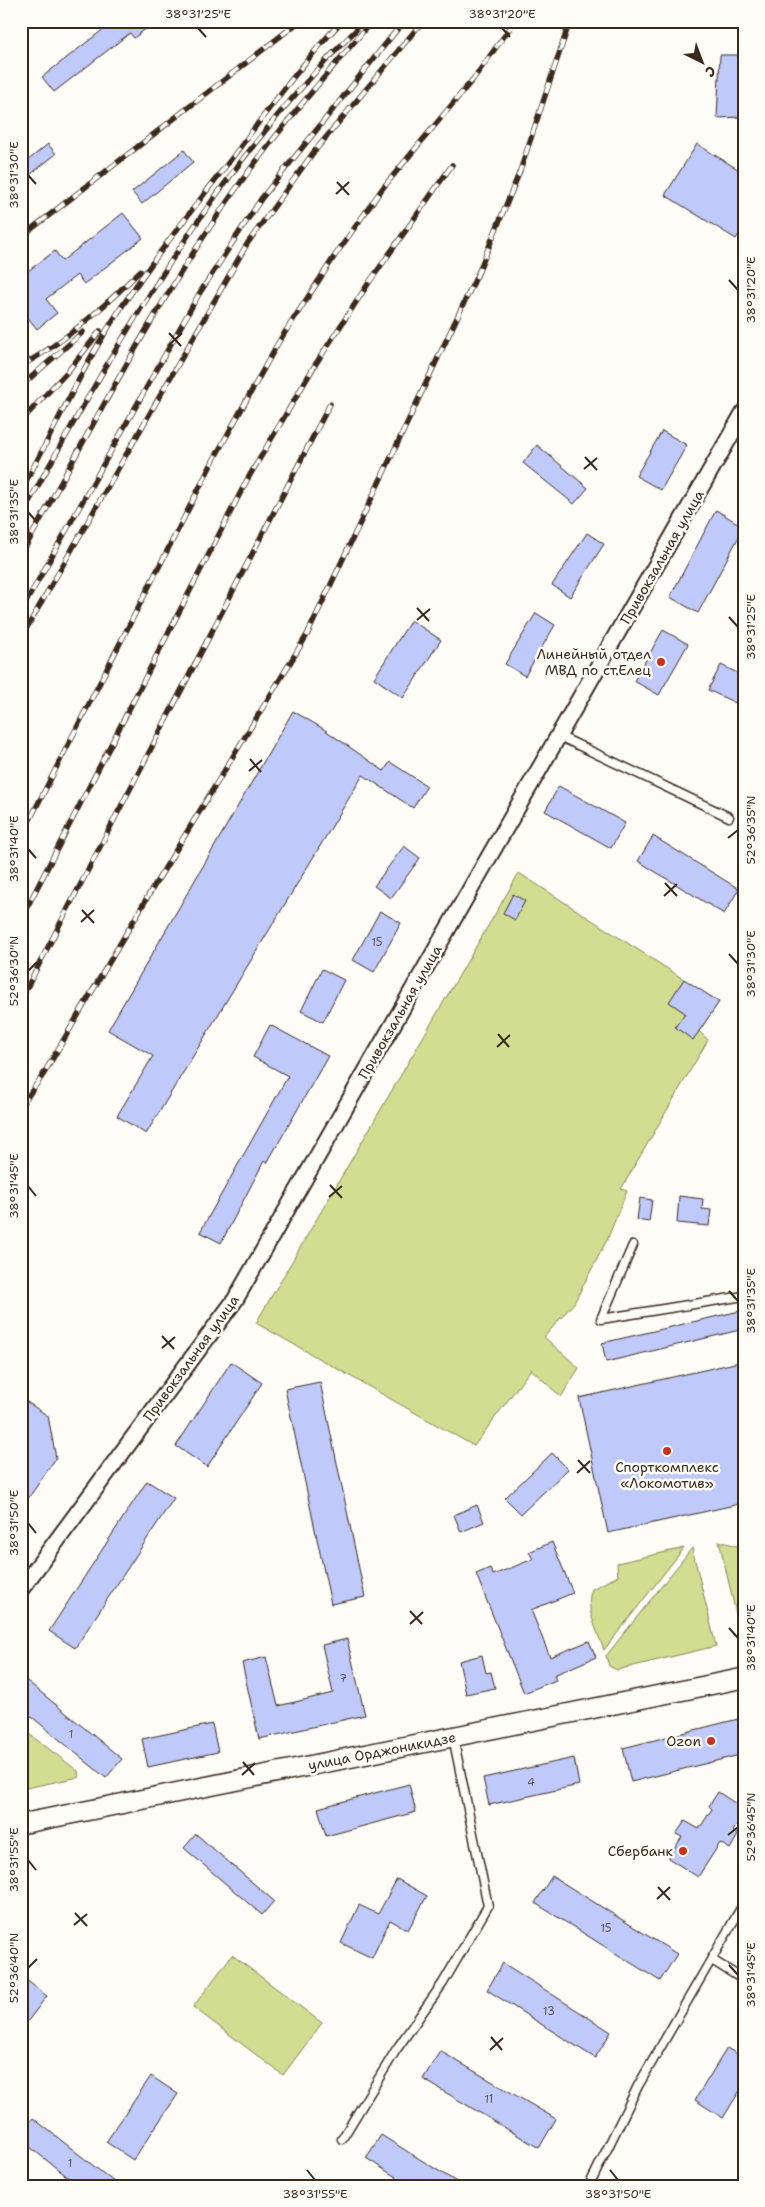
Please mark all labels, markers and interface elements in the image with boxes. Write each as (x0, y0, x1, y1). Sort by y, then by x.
text: 38°31'25"E (165, 6, 231, 22)
text: 38°31'20"E (468, 6, 536, 22)
north arrow (678, 38, 728, 88)
text: С (701, 62, 720, 81)
text: 38°31'30"E (6, 141, 22, 209)
text: 38°31'20"E (743, 256, 759, 324)
text: 38°31'35"E (6, 479, 22, 545)
street label: Привокзальная улица (616, 486, 708, 627)
text: 38°31'25"E (743, 594, 759, 660)
place label: Линейный отдел МВД по ст.Елец (537, 645, 651, 679)
marker: Линейный отдел МВД по ст.Елец (655, 656, 667, 668)
text: 52°36'35"N (743, 795, 759, 865)
text: 38°31'40"E (6, 815, 22, 883)
text: 38°31'30"E (743, 930, 759, 998)
house number: 15 (371, 935, 383, 950)
text: 52°36'30"N (6, 936, 22, 1006)
street label: Привокзальная улица (354, 941, 446, 1082)
text: 38°31'45"E (6, 1153, 22, 1219)
text: 38°31'35"E (743, 1268, 759, 1334)
street label: Привокзальная улица (139, 1291, 243, 1425)
marker: Спорткомплекс «Локомотив» (661, 1445, 673, 1457)
place label: Спорткомплекс «Локомотив» (615, 1458, 719, 1492)
text: 38°31'50"E (6, 1490, 22, 1556)
text: 38°31'40"E (743, 1604, 759, 1672)
house number: 7 (339, 1671, 347, 1686)
house number: 1 (69, 1727, 73, 1742)
street label: улица Орджоникидзе (307, 1728, 457, 1774)
place label: Ozon (666, 1732, 701, 1750)
marker: Ozon (705, 1735, 717, 1747)
house number: 4 (527, 1775, 535, 1790)
text: 52°36'45"N (743, 1793, 759, 1861)
text: 38°31'55"E (6, 1827, 22, 1893)
place label: Сбербанк (608, 1842, 674, 1860)
marker: Сбербанк (677, 1845, 689, 1857)
house number: 15 (600, 1921, 612, 1936)
text: 52°36'40"N (6, 1933, 22, 2003)
text: 38°31'45"E (743, 1942, 759, 2008)
house number: 13 (543, 2004, 555, 2019)
house number: 11 (485, 2092, 493, 2107)
house number: 1 (68, 2156, 72, 2171)
text: 38°31'55"E (282, 2186, 348, 2202)
text: 38°31'50"E (585, 2186, 651, 2202)

